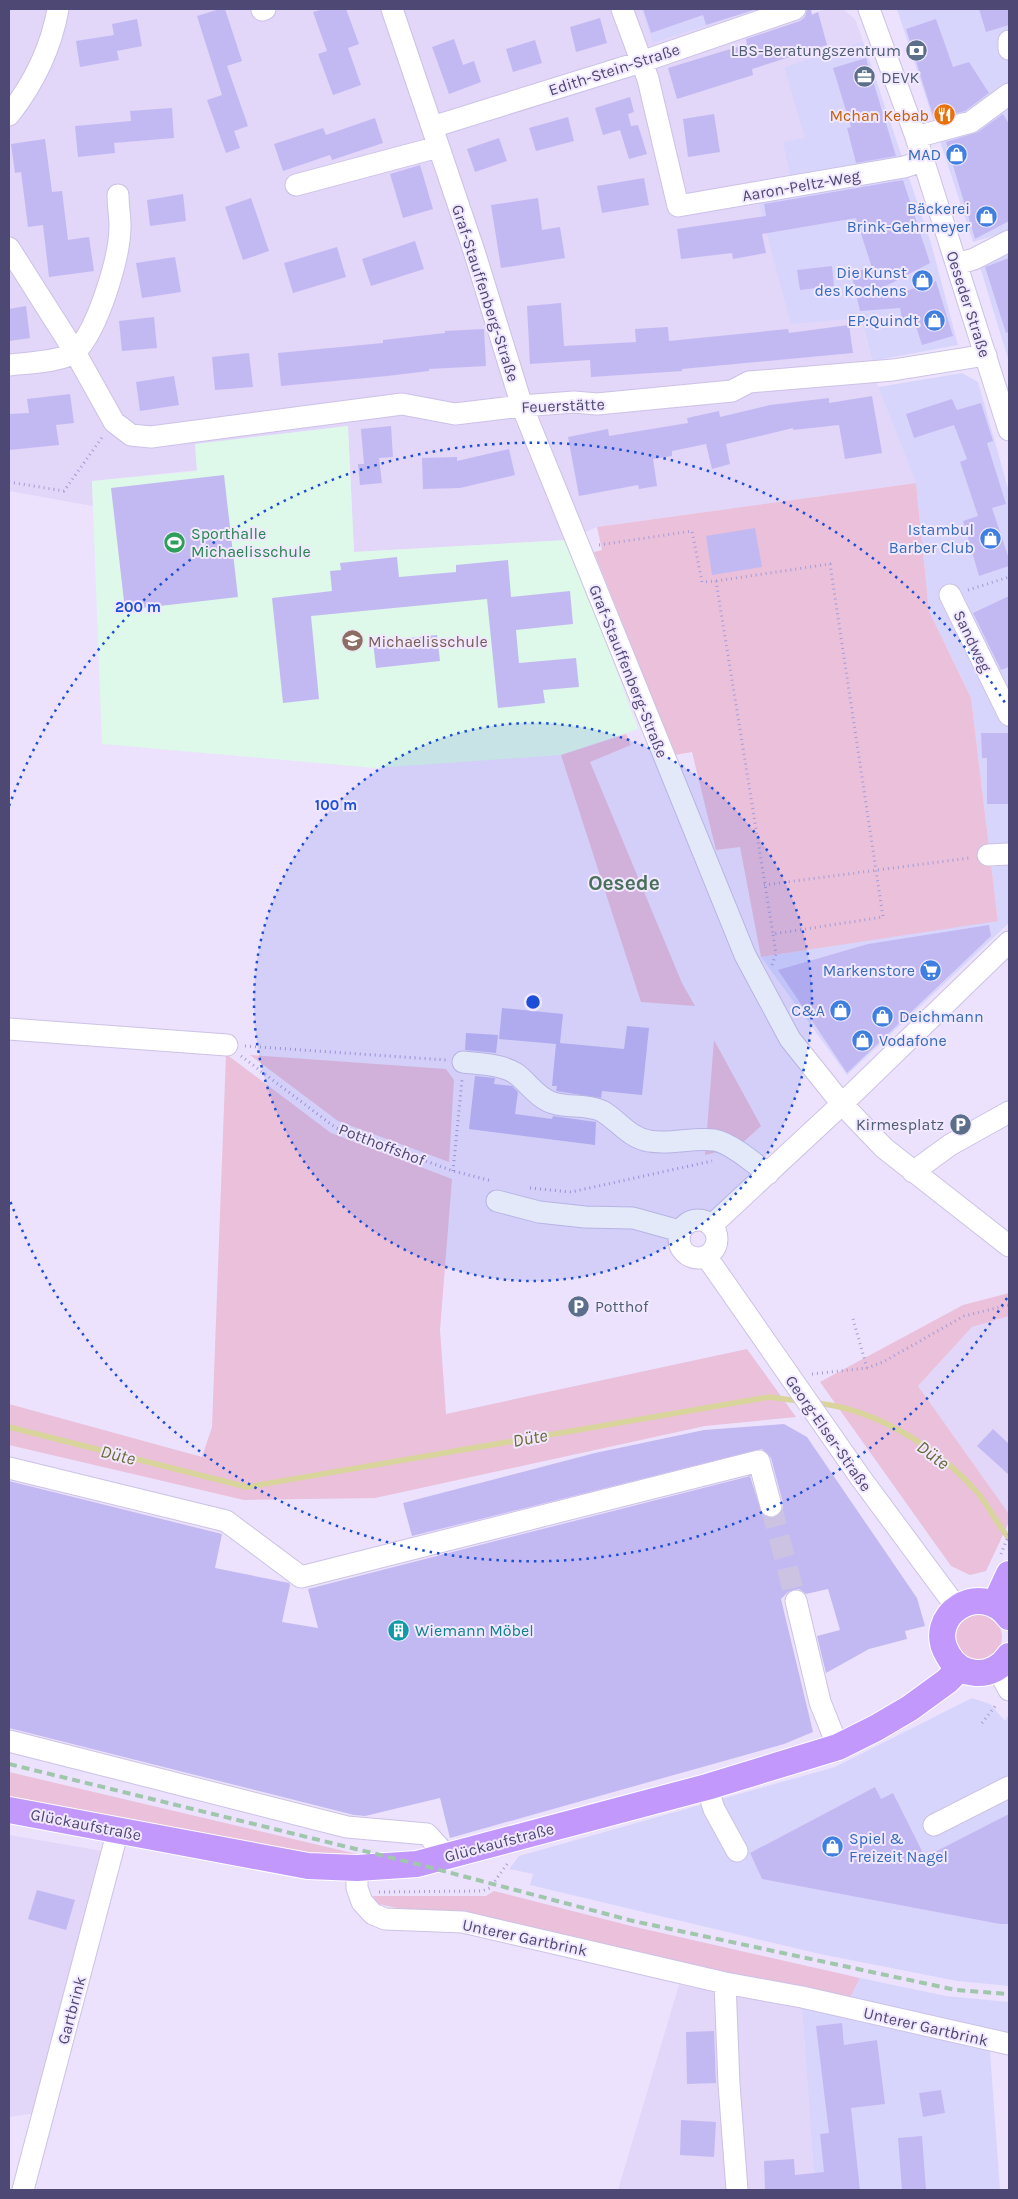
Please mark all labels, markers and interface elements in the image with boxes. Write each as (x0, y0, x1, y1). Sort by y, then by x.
bank icon: LBS-Beratungszentrum (905, 38, 929, 62)
street label: Edith-Stein-Straße (546, 39, 682, 100)
place label: LBS-Beratungszentrum (731, 41, 901, 60)
office icon: DEVK (853, 65, 877, 89)
place label: DEVK (881, 68, 920, 87)
restaurant icon: Mchan Kebab (933, 103, 957, 127)
place label: Mchan Kebab (830, 106, 929, 125)
shop icon: MAD (945, 142, 969, 166)
place label: MAD (908, 145, 941, 164)
street label: Aaron-Peltz-Weg (741, 166, 862, 205)
place label: Bäckerei Brink-Gehrmeyer (847, 199, 970, 236)
street label: Graf-Stauffenberg-Straße (448, 202, 523, 384)
shop icon: Bäckerei Brink-Gehrmeyer (974, 205, 998, 229)
street label: Oeseder Straße (942, 249, 995, 360)
place label: Die Kunst des Kochens (814, 263, 907, 300)
shop icon: Die Kunst des Kochens (911, 269, 935, 293)
shop icon: EP:Quindt (923, 308, 947, 332)
place label: EP:Quindt (847, 311, 919, 330)
street label: Feuerstätte (521, 395, 605, 416)
place label: Istambul Barber Club (889, 520, 974, 557)
place label: Sporthalle Michaelisschule (191, 524, 311, 561)
shop icon: Istambul Barber Club (978, 526, 1002, 550)
sports icon: Sporthalle Michaelisschule (163, 530, 187, 554)
street label: Graf-Stauffenberg-Straße (585, 582, 672, 761)
text: 200 m (115, 598, 161, 616)
street label: Sandweg (949, 607, 996, 675)
school or university icon: Michaelisschule (340, 629, 364, 653)
place label: Michaelisschule (368, 632, 488, 651)
text: 100 m (315, 796, 357, 814)
district label: Oesede (588, 871, 660, 895)
supermarket icon: Markenstore (919, 958, 943, 982)
place label: Markenstore (823, 961, 915, 980)
centre of rings (524, 993, 542, 1011)
shop icon: C&A (829, 998, 853, 1022)
place label: C&A (791, 1001, 825, 1020)
shop icon: Deichmann (871, 1004, 895, 1028)
place label: Deichmann (899, 1007, 984, 1026)
shop icon: Vodafone (851, 1028, 875, 1052)
place label: Vodafone (879, 1031, 947, 1050)
parking icon: Kirmesplatz (948, 1112, 972, 1136)
place label: Kirmesplatz (856, 1115, 944, 1134)
street label: Potthoffshof (336, 1119, 428, 1170)
parking icon: Potthof (567, 1294, 591, 1318)
place label: Potthof (595, 1297, 649, 1316)
street label: Georg-Elser-Straße (781, 1372, 876, 1495)
water label: Düte (511, 1424, 549, 1452)
water label: Düte (912, 1436, 954, 1474)
water label: Düte (98, 1440, 138, 1470)
building icon: Wiemann Möbel (387, 1618, 411, 1642)
place label: Wiemann Möbel (415, 1621, 534, 1640)
street label: Glückaufstraße (29, 1804, 143, 1845)
street label: Glückaufstraße (442, 1819, 556, 1866)
place label: Spiel & Freizeit Nagel (849, 1829, 948, 1866)
shop icon: Spiel & Freizeit Nagel (821, 1835, 845, 1859)
street label: Unterer Gartbrink (461, 1915, 589, 1960)
street label: Gartbrink (53, 1974, 90, 2046)
street label: Unterer Gartbrink (862, 2003, 990, 2050)

